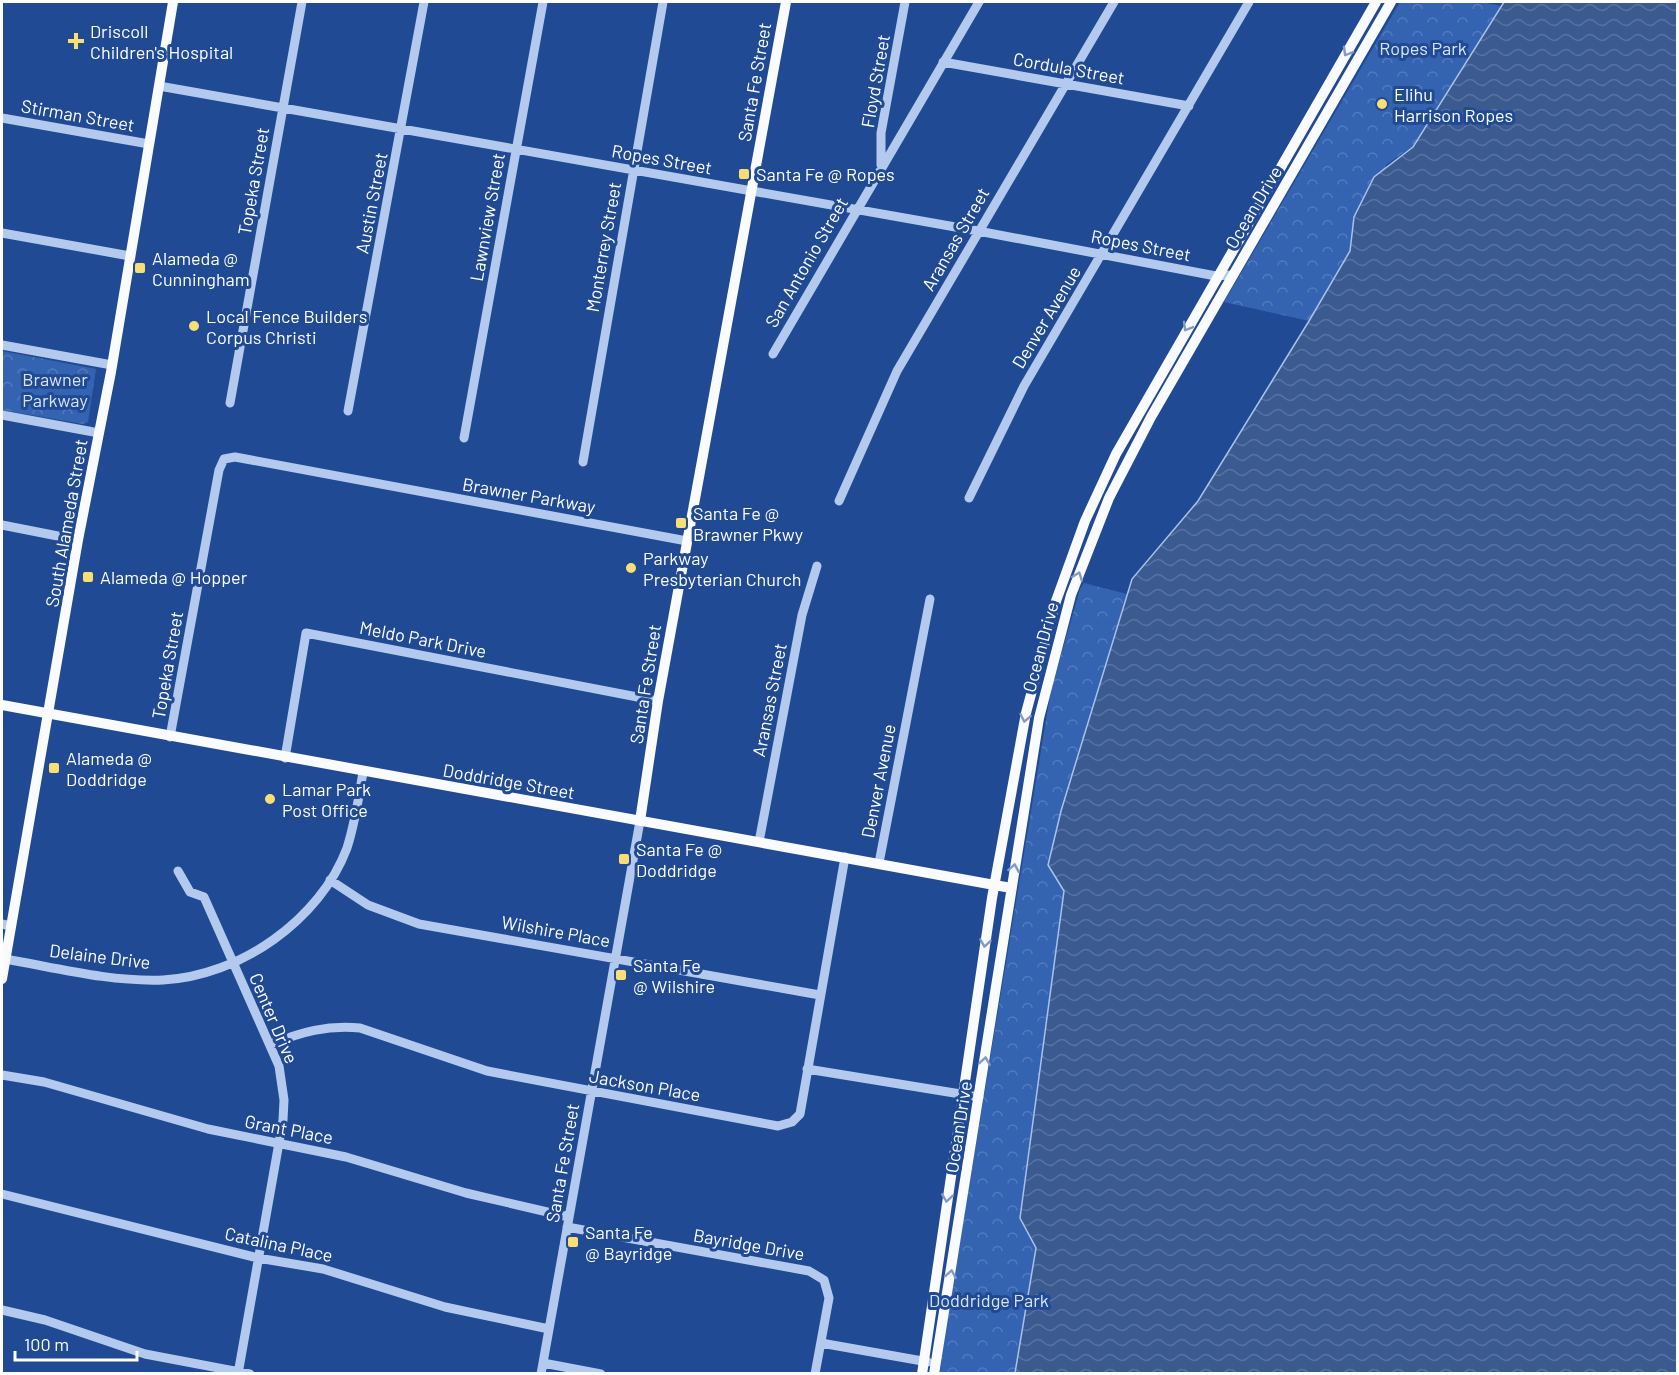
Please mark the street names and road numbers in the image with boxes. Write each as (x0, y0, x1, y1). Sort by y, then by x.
street label: Santa Fe Street (733, 21, 775, 143)
street label: Floyd Street (856, 33, 894, 129)
street label: Cordula Street (1012, 47, 1126, 89)
street label: Stirman Street (20, 94, 136, 136)
street label: Topeka Street (233, 125, 273, 237)
street label: Ropes Street (610, 139, 714, 179)
street label: Austin Street (350, 150, 392, 256)
street label: Lawnview Street (465, 151, 509, 283)
street label: Ocean Drive (1220, 162, 1286, 252)
street label: Monterrey Street (581, 180, 625, 314)
street label: Aransas Street (917, 183, 993, 295)
street label: San Antonio Street (760, 193, 852, 331)
street label: Ropes Street (1089, 225, 1193, 265)
street label: Denver Avenue (1007, 262, 1085, 372)
street label: South Alameda Street (40, 437, 92, 609)
street label: Brawner Parkway (461, 472, 597, 518)
street label: Ocean Drive (1017, 599, 1063, 695)
street label: Topeka Street (147, 609, 187, 721)
street label: Meldo Park Drive (358, 616, 488, 662)
street label: Santa Fe Street (625, 623, 665, 745)
street label: Aransas Street (747, 641, 791, 759)
street label: Denver Avenue (856, 722, 900, 840)
street label: Doddridge Street (441, 759, 577, 803)
street label: Wilshire Place (500, 911, 612, 951)
street label: Delaine Drive (48, 939, 152, 973)
street label: Center Drive (245, 969, 303, 1067)
street label: Jackson Place (588, 1064, 702, 1106)
street label: Ocean Drive (940, 1080, 976, 1174)
street label: Santa Fe Street (541, 1102, 583, 1224)
street label: Grant Place (243, 1110, 335, 1148)
street label: Catalina Place (223, 1222, 335, 1266)
street label: Bayridge Drive (692, 1223, 806, 1265)

